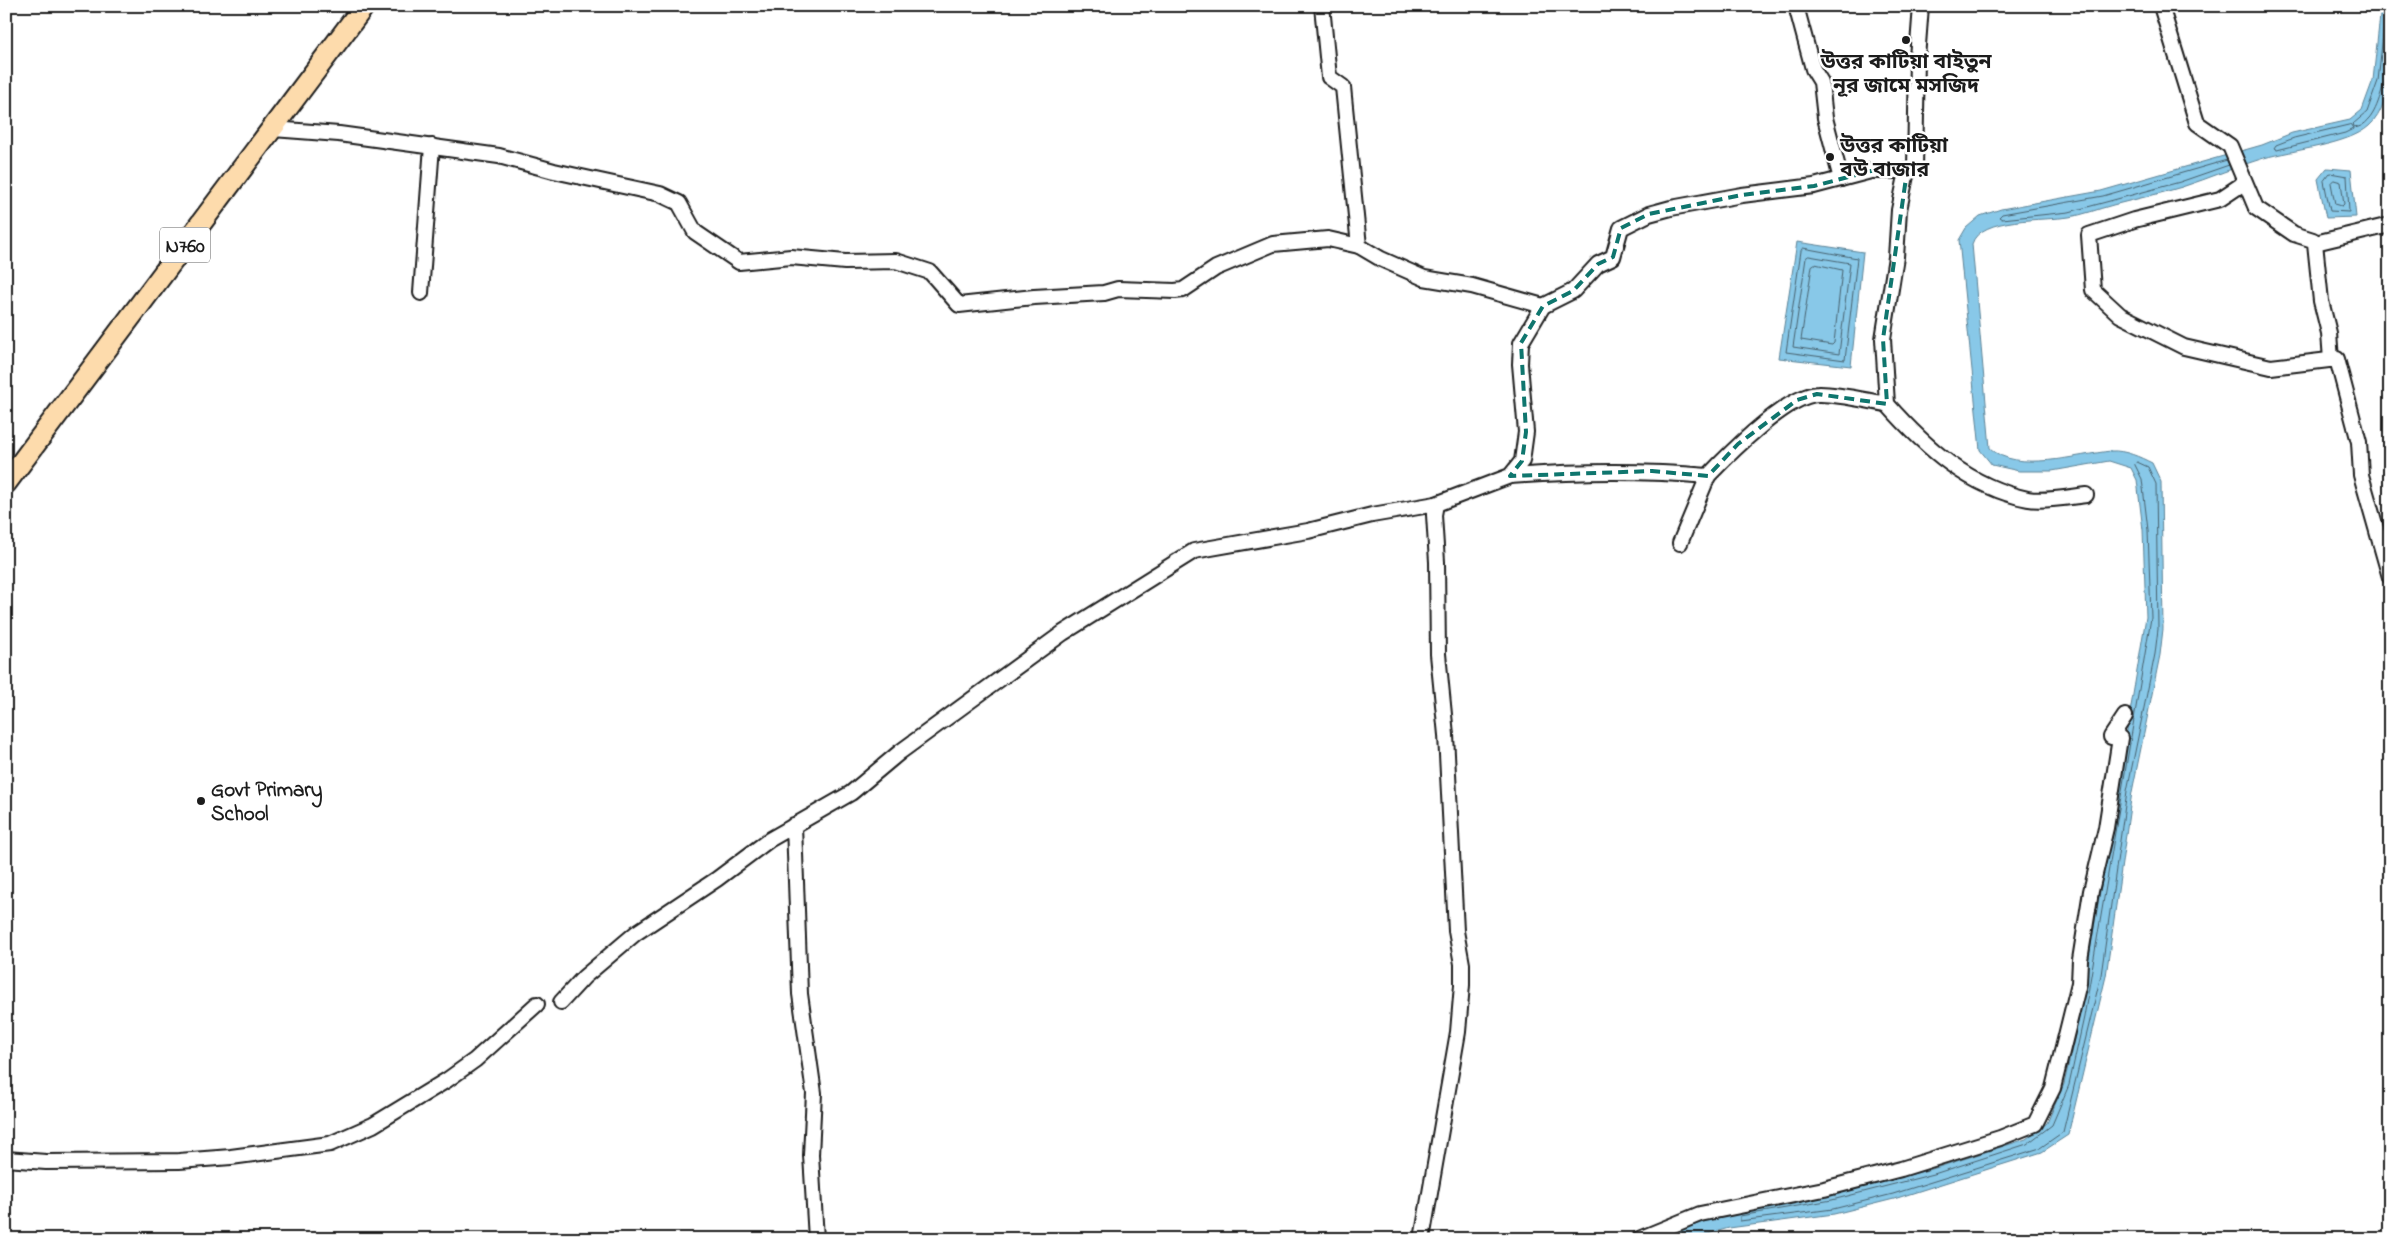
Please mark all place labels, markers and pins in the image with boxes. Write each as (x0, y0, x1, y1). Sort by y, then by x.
marker: উত্তর কাটিয়া বাইতুন নূর জামে মসজিদ (1900, 34, 1912, 46)
place label: উত্তর কাটিয়া বাইতুন নূর জামে মসজিদ (1819, 48, 1993, 102)
place label: উত্তর কাটিয়া বউ বাজার (1839, 132, 1949, 186)
marker: উত্তর কাটিয়া বউ বাজার (1824, 151, 1836, 163)
place label: Govt Primary School (211, 776, 323, 830)
marker: Govt Primary School (195, 795, 207, 807)

